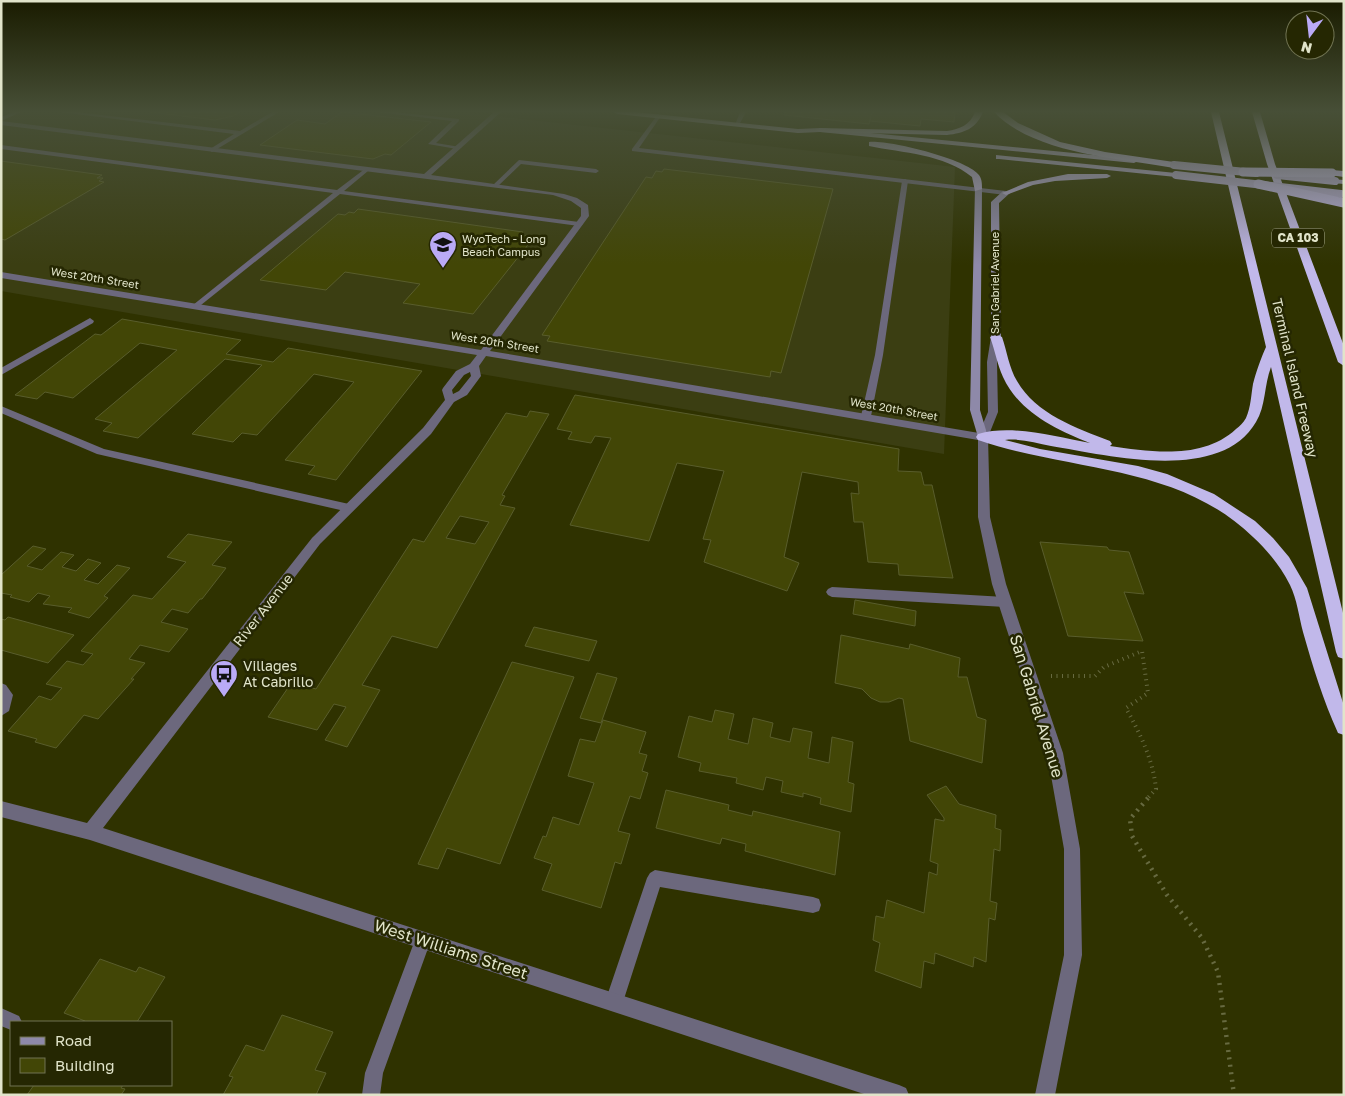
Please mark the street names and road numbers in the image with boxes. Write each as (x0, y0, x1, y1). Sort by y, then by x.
road number: CA 103 (1272, 228, 1324, 248)
street label: San Gabriel Avenue (988, 232, 1001, 334)
street label: West 20th Street (50, 264, 140, 291)
street label: Terminal Island Freeway (1269, 297, 1322, 459)
street label: West 20th Street (450, 328, 540, 355)
street label: West 20th Street (849, 394, 939, 423)
street label: River Avenue (229, 570, 296, 649)
street label: San Gabriel Avenue (1006, 632, 1068, 780)
street label: West Williams Street (372, 915, 530, 983)

